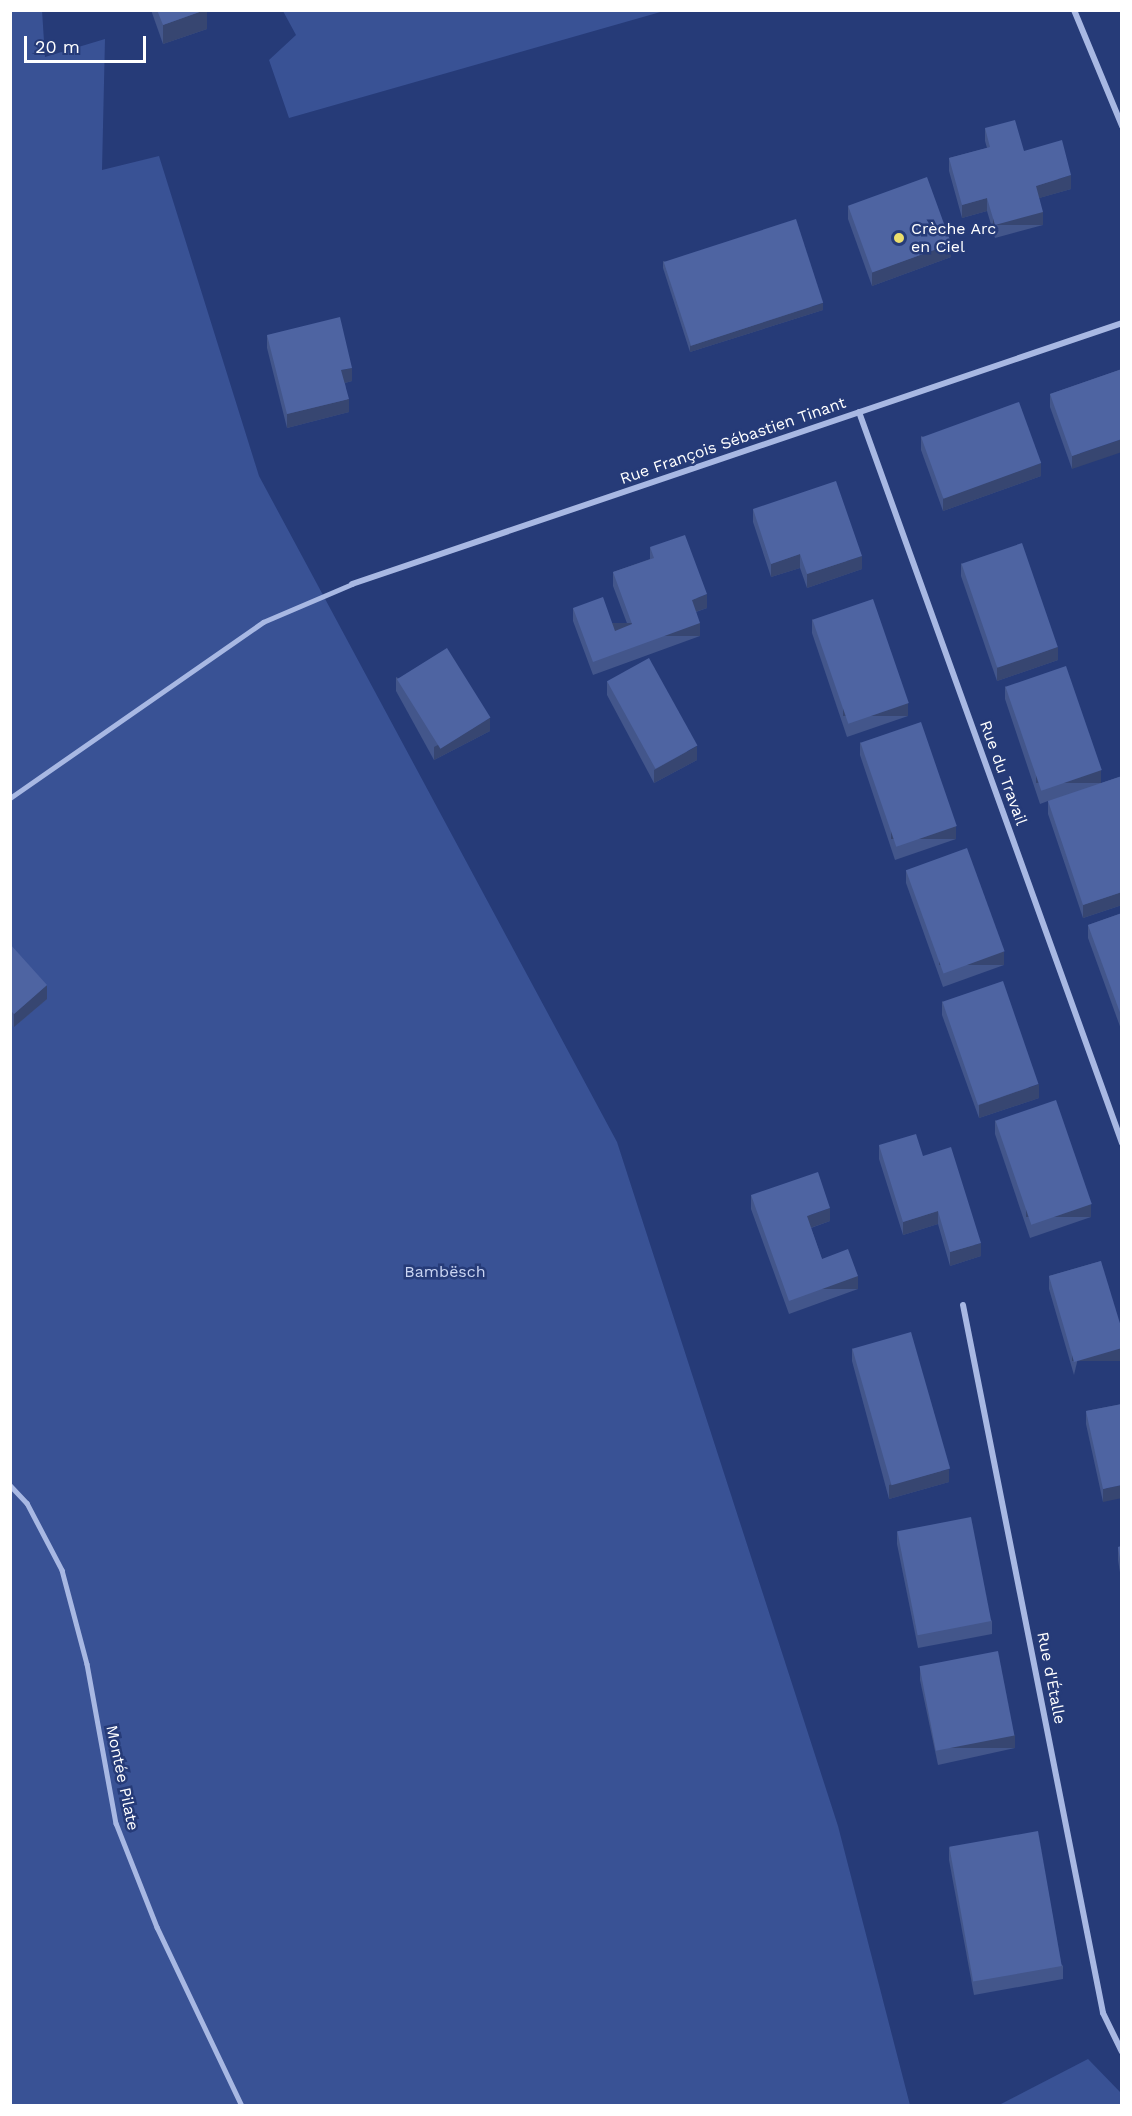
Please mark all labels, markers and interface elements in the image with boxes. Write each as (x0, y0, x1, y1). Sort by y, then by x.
scale bar (27, 24, 148, 62)
text: 20 m (35, 36, 80, 57)
place label: Crèche Arc en Ciel (911, 219, 997, 257)
marker: Crèche Arc en Ciel (892, 231, 906, 245)
street label: Rue François Sébastien Tinant (617, 393, 849, 489)
street label: Rue du Travail (975, 718, 1031, 828)
park label: Bambësch (404, 1262, 486, 1282)
street label: Rue d'Étalle (1033, 1630, 1069, 1726)
street label: Montée Pilate (101, 1724, 143, 1832)

